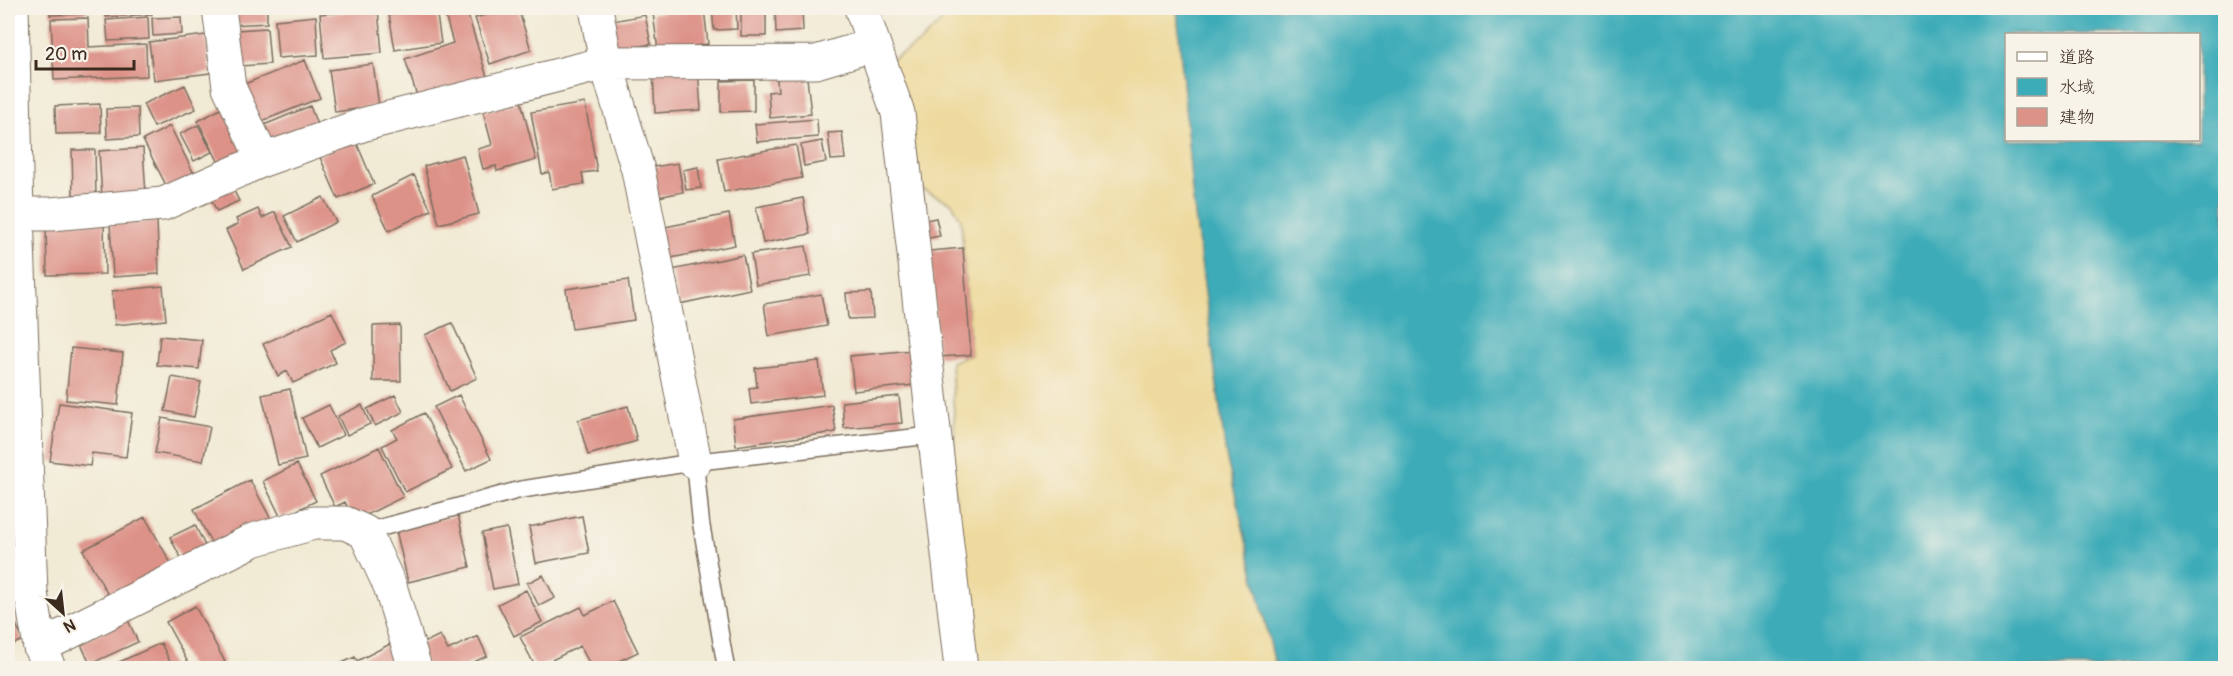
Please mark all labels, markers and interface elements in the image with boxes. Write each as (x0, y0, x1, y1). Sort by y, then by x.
scale bar (36, 33, 134, 71)
legend (2005, 33, 2200, 141)
text: 20 m (45, 43, 87, 66)
text: 道路 (2059, 46, 2095, 69)
text: 水域 (2059, 76, 2095, 99)
text: 建物 (2059, 106, 2095, 129)
north arrow (33, 583, 93, 643)
text: N (60, 614, 79, 637)

